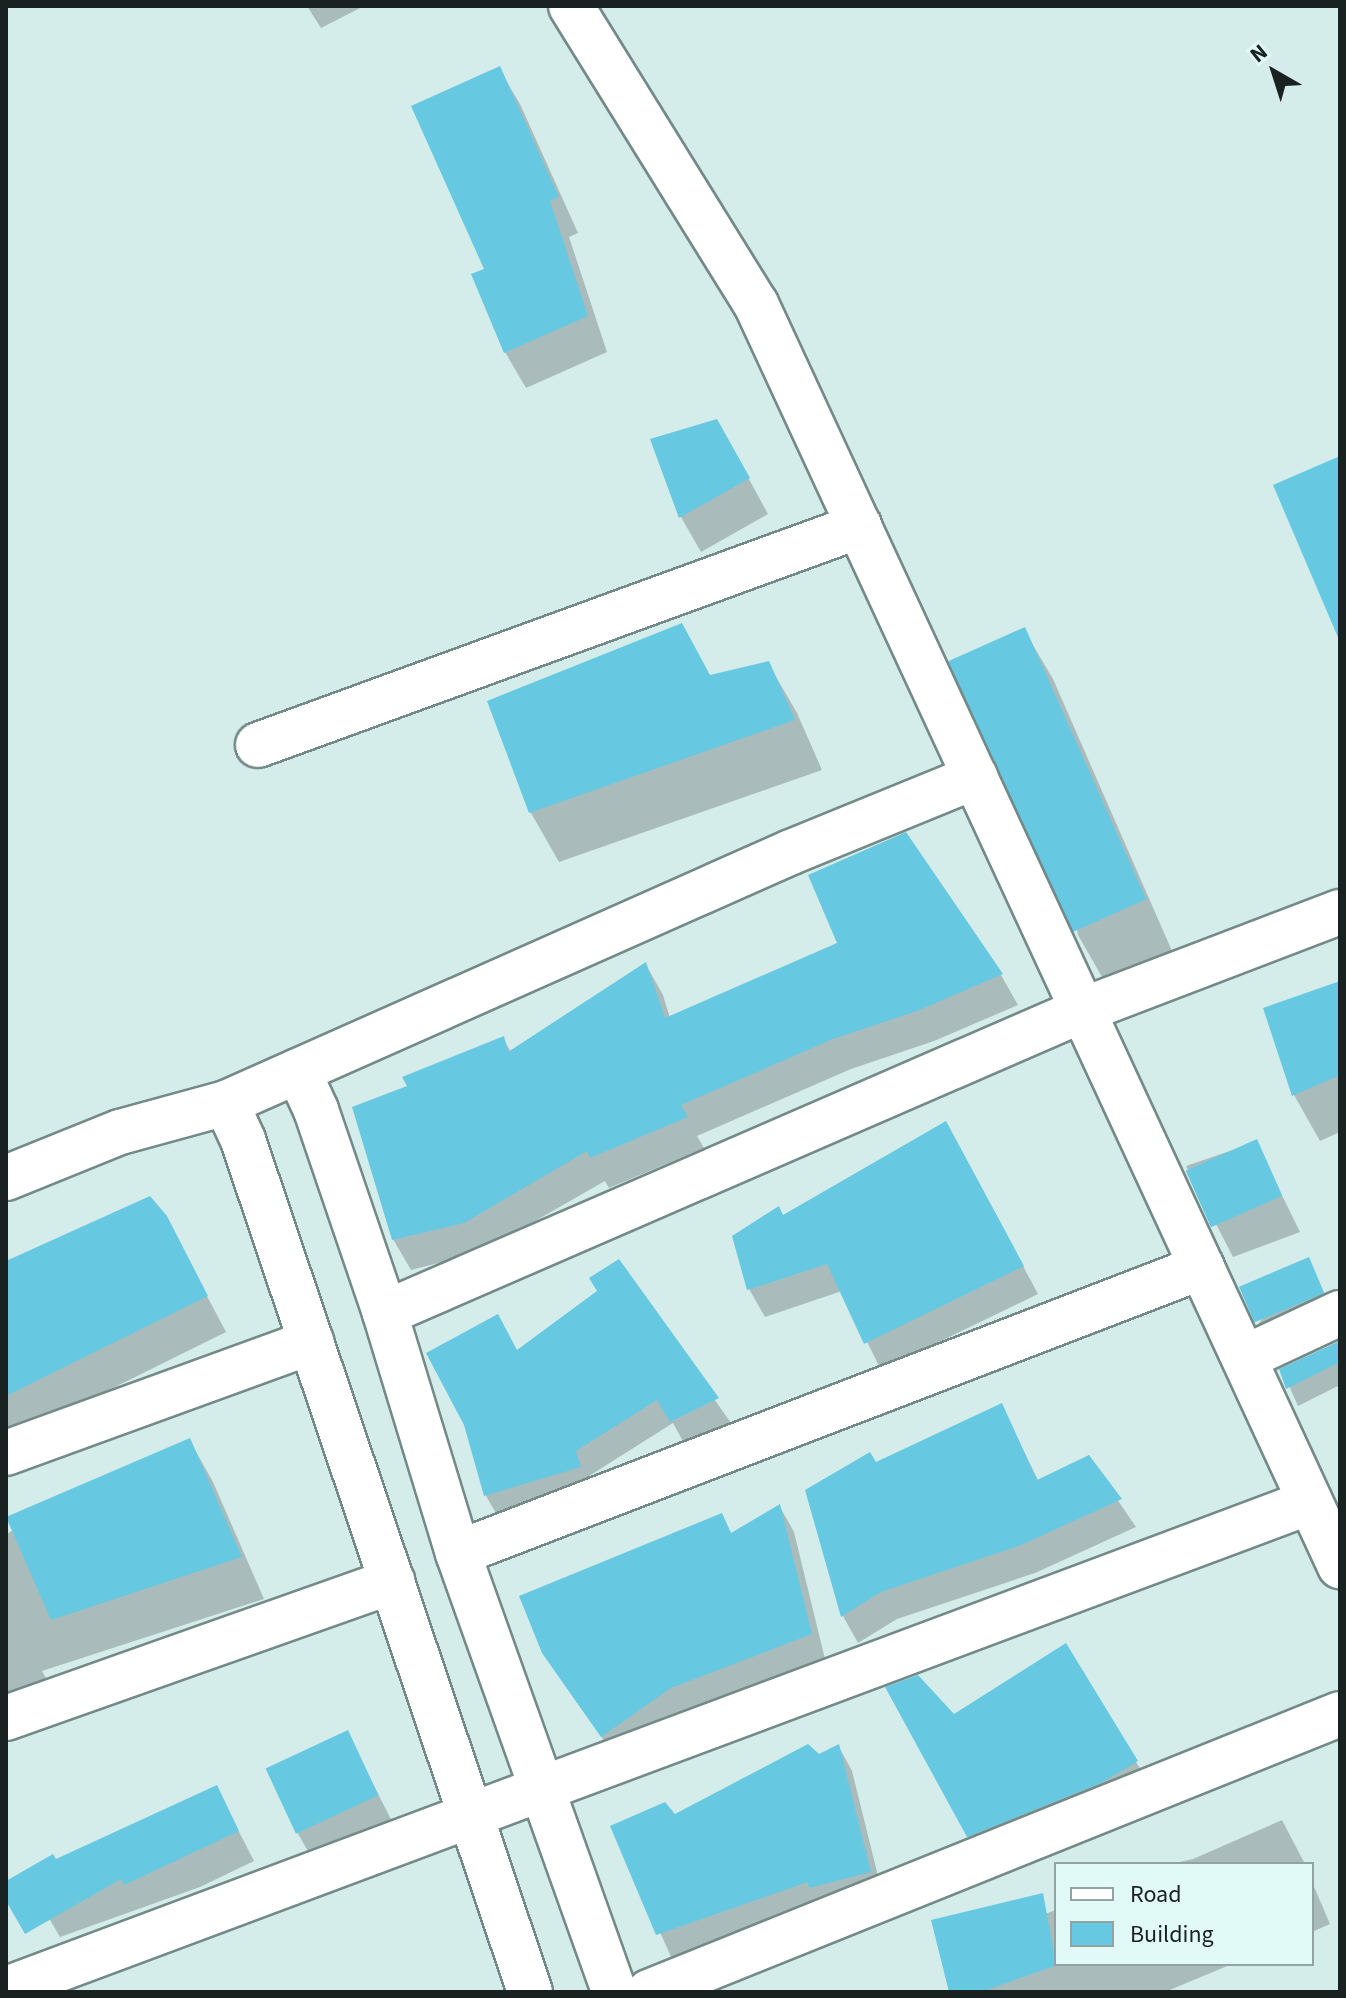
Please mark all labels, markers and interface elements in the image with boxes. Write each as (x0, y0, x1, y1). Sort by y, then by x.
north arrow (1234, 32, 1314, 112)
text: N (1243, 36, 1275, 70)
legend (1054, 1862, 1314, 1966)
text: Road (1130, 1877, 1182, 1912)
text: Building (1130, 1917, 1214, 1952)

